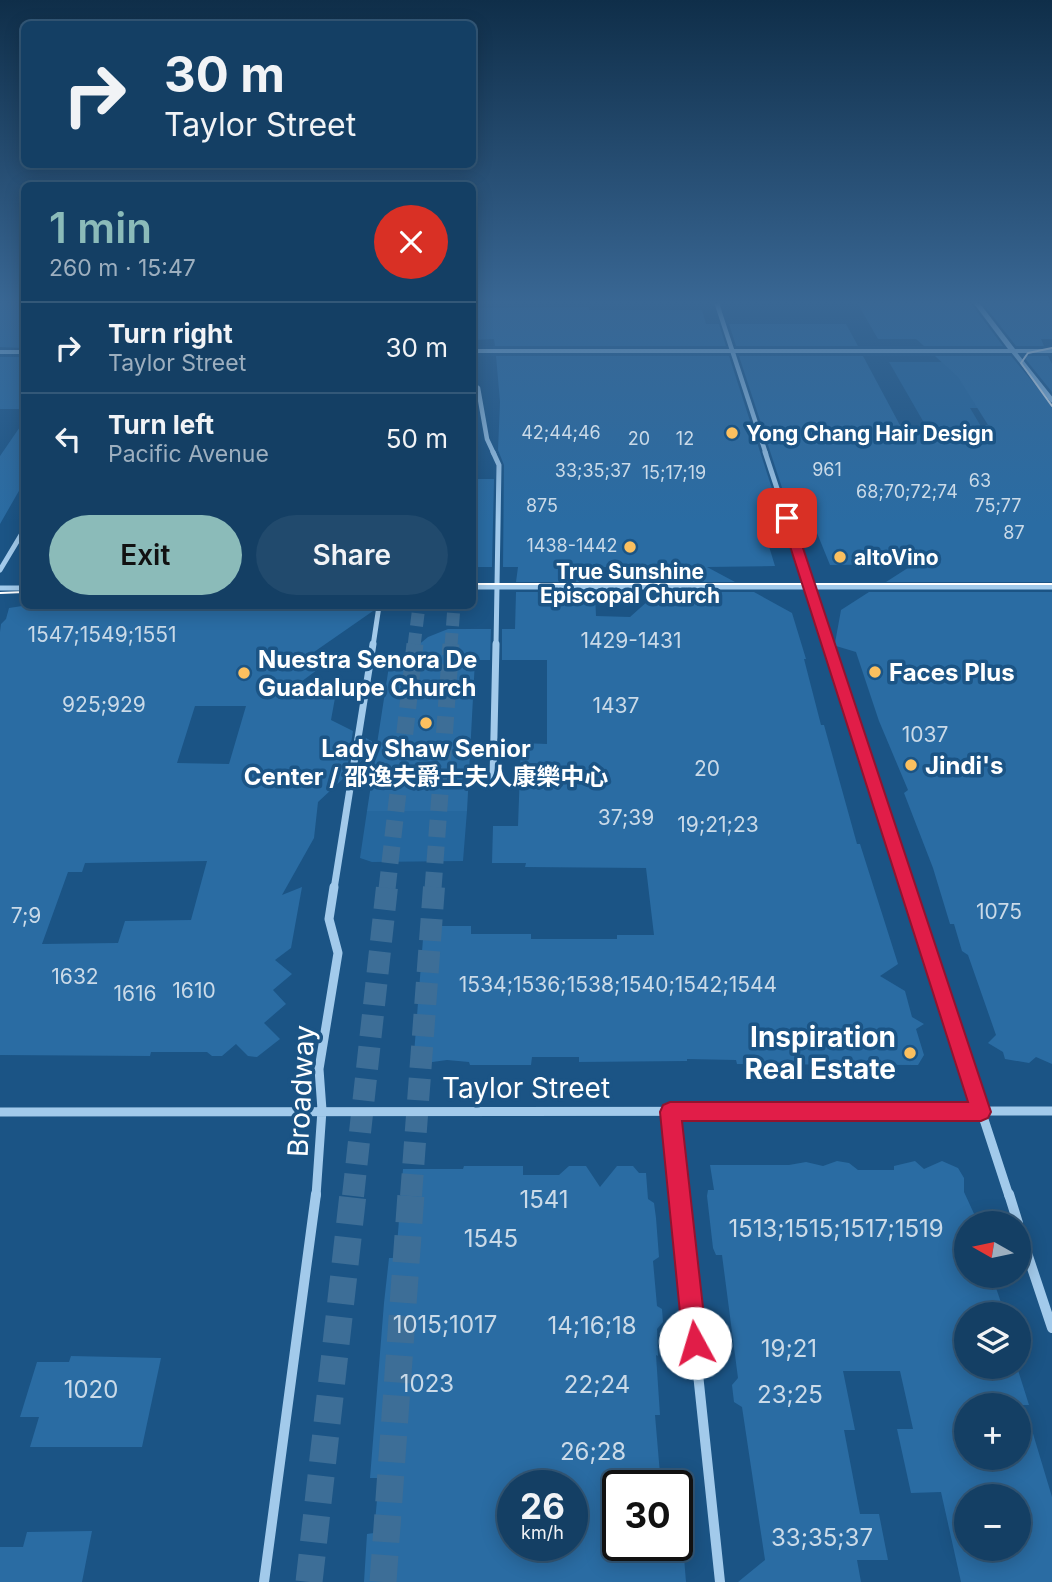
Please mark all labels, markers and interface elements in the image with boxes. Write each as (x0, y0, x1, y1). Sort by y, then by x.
text: 30 m (164, 45, 285, 104)
icon: right (49, 49, 140, 140)
text: Taylor Street (164, 105, 356, 144)
text: 1 min (49, 202, 152, 253)
button: close (374, 205, 448, 279)
text: 260 m · 15:47 (49, 254, 196, 282)
text: Turn right (108, 318, 233, 349)
icon: right (49, 329, 87, 367)
text: 30 m (385, 332, 448, 363)
text: Taylor Street (108, 349, 246, 377)
text: Turn left (108, 409, 214, 440)
icon: left (49, 420, 87, 458)
place label: Yong Chang Hair Design (746, 421, 994, 446)
house number: 42;44;46 (521, 422, 601, 443)
text: 50 m (386, 423, 448, 454)
marker: Yong Chang Hair Design (724, 425, 740, 441)
house number: 20 (628, 428, 650, 449)
house number: 12 (676, 428, 694, 449)
text: Pacific Avenue (108, 440, 269, 468)
house number: 961 (812, 459, 842, 480)
house number: 33;35;37 (555, 460, 631, 481)
house number: 15;17;19 (642, 462, 706, 483)
house number: 63 (969, 470, 991, 491)
house number: 68;70;72;74 (856, 481, 958, 502)
pin (757, 488, 817, 548)
house number: 875 (526, 495, 558, 516)
house number: 75;77 (974, 495, 1022, 516)
icon: arrive (768, 499, 806, 537)
button: Exit (49, 515, 242, 595)
button: Share (256, 515, 448, 595)
house number: 87 (1003, 522, 1025, 543)
house number: 1438-1442 (526, 535, 618, 556)
marker: True Sunshine Episcopal Church (622, 539, 638, 555)
place label: altoVino (854, 545, 939, 570)
marker: altoVino (832, 549, 848, 565)
place label: True Sunshine Episcopal Church (540, 559, 720, 608)
house number: 1547;1549;1551 (27, 622, 177, 647)
house number: 1429-1431 (580, 628, 682, 653)
place label: Nuestra Senora De Guadalupe Church (258, 645, 477, 702)
place label: Faces Plus (889, 658, 1015, 687)
marker: Faces Plus (867, 664, 883, 680)
marker: Nuestra Senora De Guadalupe Church (236, 665, 252, 681)
house number: 925;929 (62, 692, 146, 717)
house number: 1437 (593, 693, 639, 718)
marker: Lady Shaw Senior Center / 邵逸夫爵士夫人康樂中心 (418, 715, 434, 731)
house number: 1037 (902, 722, 948, 747)
place label: Lady Shaw Senior Center / 邵逸夫爵士夫人康樂中心 (244, 734, 608, 791)
place label: Jindi's (925, 751, 1004, 780)
house number: 20 (694, 756, 720, 781)
marker: Jindi's (903, 757, 919, 773)
house number: 37;39 (598, 805, 654, 830)
house number: 19;21;23 (677, 812, 759, 837)
house number: 1075 (976, 899, 1022, 924)
house number: 7;9 (11, 903, 41, 928)
house number: 1632 (51, 964, 99, 989)
house number: 1534;1536;1538;1540;1542;1544 (459, 972, 777, 997)
house number: 1610 (172, 978, 216, 1003)
house number: 1616 (113, 981, 157, 1006)
place label: Inspiration Real Estate (745, 1020, 896, 1086)
street label: Broadway (281, 1024, 321, 1158)
marker: Inspiration Real Estate (902, 1045, 918, 1061)
street label: Taylor Street (442, 1071, 610, 1105)
house number: 1541 (519, 1185, 569, 1214)
north arrow (954, 1211, 1031, 1288)
map controls (954, 1211, 1031, 1561)
house number: 1513;1515;1517;1519 (728, 1214, 944, 1243)
house number: 1545 (464, 1224, 518, 1253)
button: layers (954, 1302, 1031, 1379)
position arrow (658, 1306, 732, 1380)
house number: 1015;1017 (393, 1310, 497, 1339)
house number: 14;16;18 (547, 1311, 637, 1340)
house number: 19;21 (761, 1334, 817, 1363)
house number: 1023 (400, 1369, 454, 1398)
house number: 22;24 (564, 1370, 630, 1399)
house number: 1020 (64, 1375, 118, 1404)
house number: 23;25 (757, 1380, 823, 1409)
button: + (954, 1393, 1031, 1470)
house number: 26;28 (560, 1437, 626, 1466)
speed limit sign: 30 (602, 1470, 693, 1561)
button: − (954, 1484, 1031, 1561)
text: 26 (520, 1485, 565, 1527)
text: km/h (521, 1522, 564, 1543)
house number: 33;35;37 (771, 1523, 873, 1552)

